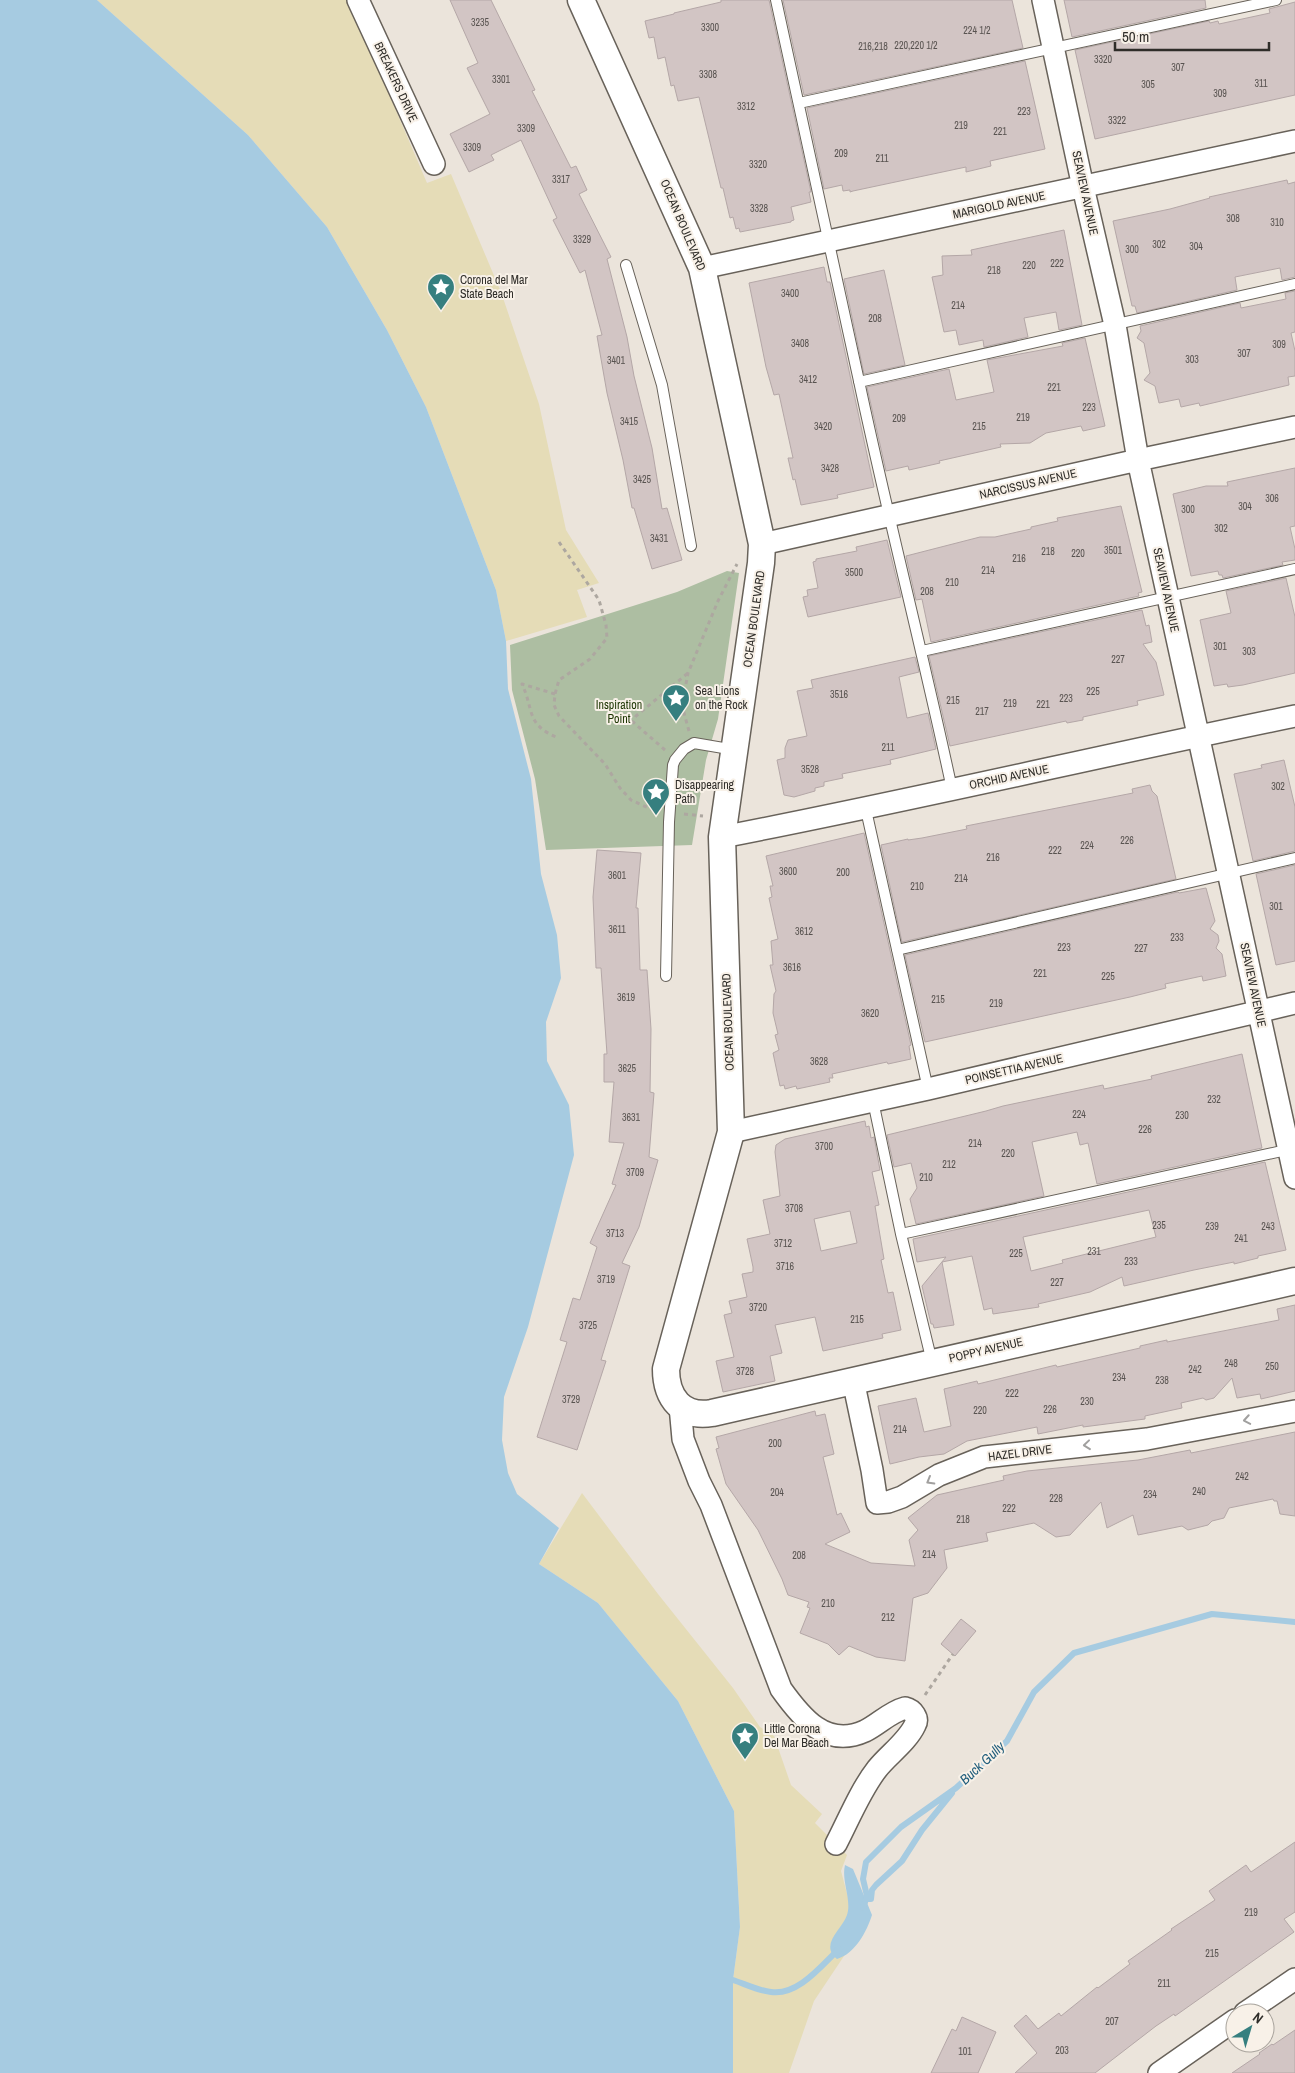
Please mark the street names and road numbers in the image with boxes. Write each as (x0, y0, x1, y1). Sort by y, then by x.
street label: BREAKERS DRIVE (370, 39, 422, 125)
street label: SEAVIEW AVENUE (1068, 149, 1102, 237)
street label: OCEAN BOULEVARD (657, 177, 709, 273)
street label: MARIGOLD AVENUE (951, 187, 1047, 223)
street label: NARCISSUS AVENUE (978, 465, 1078, 503)
street label: SEAVIEW AVENUE (1149, 546, 1183, 634)
street label: OCEAN BOULEVARD (739, 570, 769, 668)
street label: ORCHID AVENUE (968, 761, 1050, 793)
street label: SEAVIEW AVENUE (1236, 941, 1270, 1029)
street label: OCEAN BOULEVARD (718, 973, 738, 1071)
street label: POINSETTIA AVENUE (964, 1050, 1064, 1088)
street label: POPPY AVENUE (947, 1334, 1025, 1366)
street label: HAZEL DRIVE (987, 1441, 1053, 1465)

